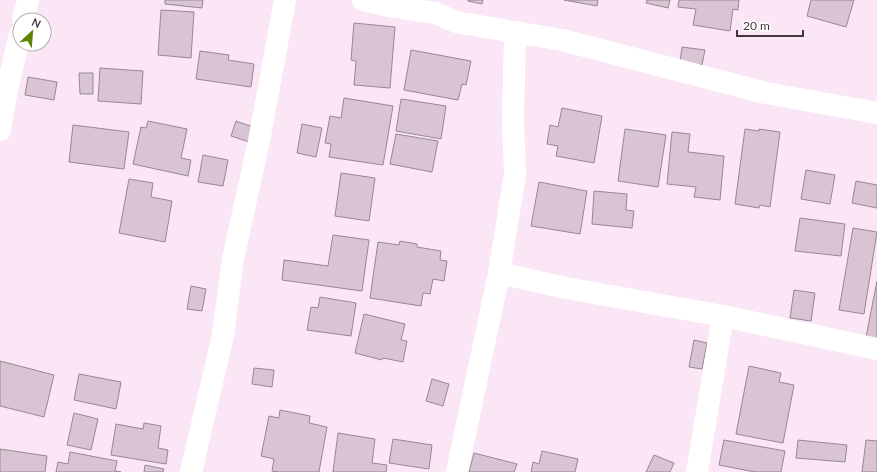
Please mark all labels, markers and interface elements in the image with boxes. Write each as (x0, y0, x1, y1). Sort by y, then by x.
north arrow (12, 12, 52, 52)
scale bar (737, 12, 803, 38)
text: N (30, 15, 43, 30)
text: 20 m (743, 18, 770, 33)

